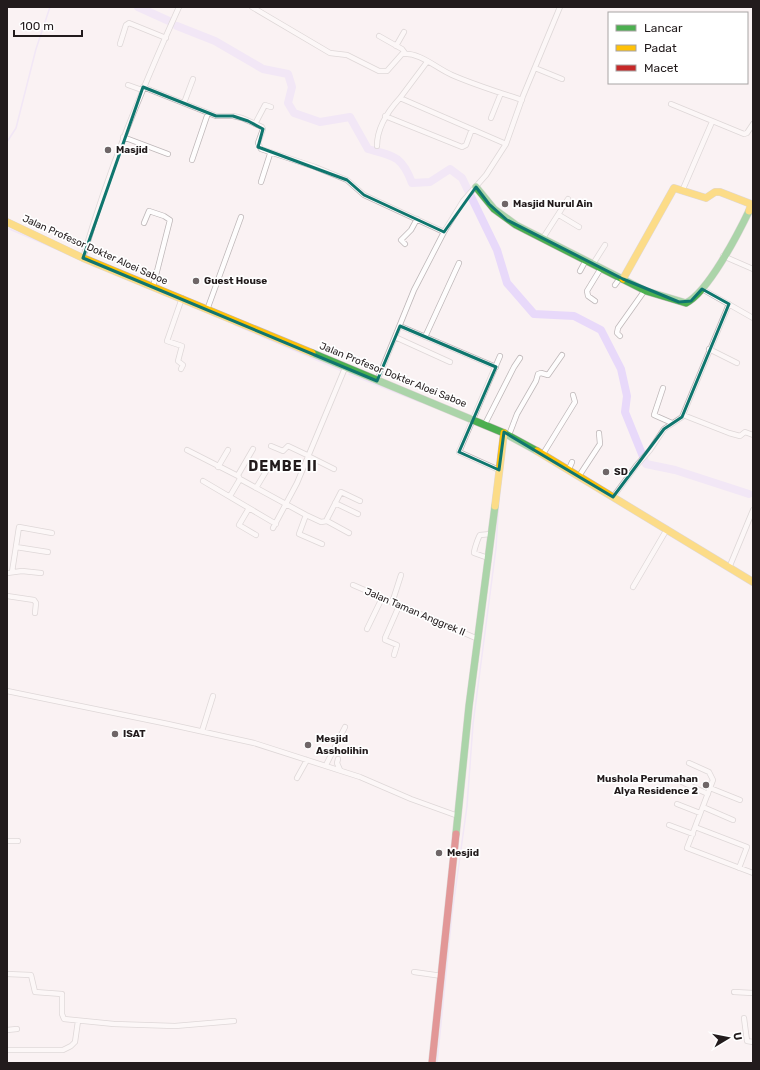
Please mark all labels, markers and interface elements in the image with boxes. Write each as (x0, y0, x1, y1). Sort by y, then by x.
scale bar (14, 12, 82, 38)
legend (608, 12, 748, 84)
text: 100 m (20, 19, 54, 33)
text: Lancar (644, 21, 683, 35)
text: Padat (644, 41, 677, 55)
text: Macet (644, 61, 678, 75)
place label: Masjid (116, 144, 148, 156)
marker: Masjid (103, 145, 113, 155)
place label: Masjid Nurul Ain (513, 198, 593, 210)
marker: Masjid Nurul Ain (500, 199, 510, 209)
street label: Jalan Profesor Dokter Aloei Saboe (21, 212, 170, 288)
place label: Guest House (204, 275, 267, 287)
marker: Guest House (191, 276, 201, 286)
street label: Jalan Profesor Dokter Aloei Saboe (318, 340, 469, 410)
district label: DEMBE II (248, 458, 318, 475)
place label: SD (614, 466, 628, 478)
marker: SD (601, 467, 611, 477)
street label: Jalan Taman Anggrek II (363, 585, 467, 639)
place label: ISAT (123, 728, 146, 740)
marker: ISAT (110, 729, 120, 739)
place label: Mesjid Assholihin (316, 733, 368, 757)
marker: Mesjid Assholihin (303, 740, 313, 750)
place label: Mushola Perumahan Alya Residence 2 (597, 773, 698, 797)
marker: Mushola Perumahan Alya Residence 2 (701, 780, 711, 790)
place label: Mesjid (447, 847, 479, 859)
marker: Mesjid (434, 848, 444, 858)
north arrow (708, 1018, 748, 1058)
text: U (730, 1031, 744, 1041)

